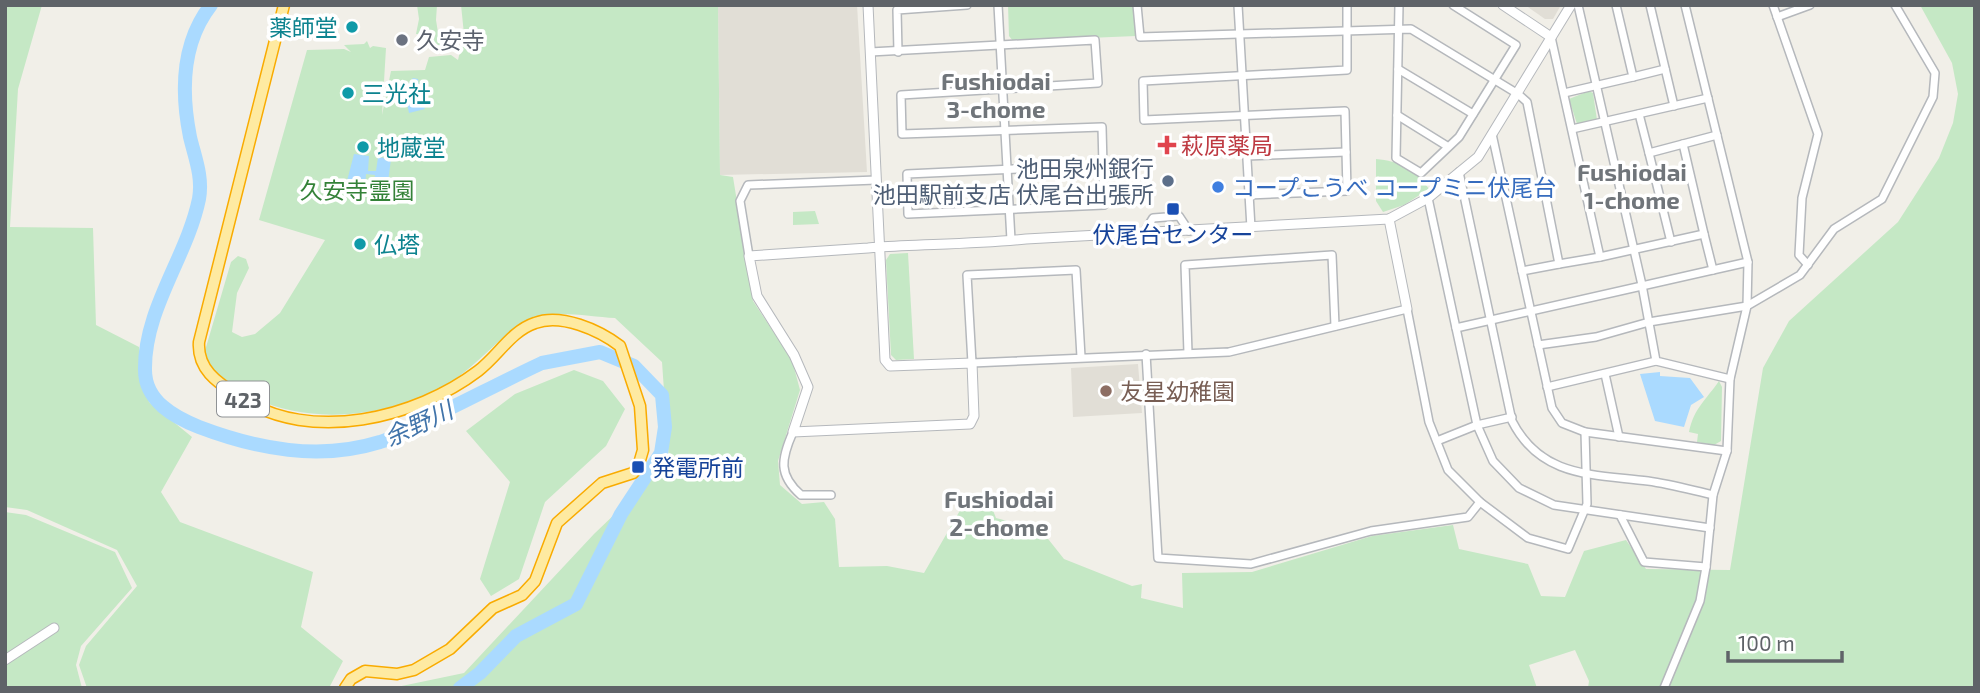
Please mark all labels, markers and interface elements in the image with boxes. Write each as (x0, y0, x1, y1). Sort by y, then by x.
place label: 薬師堂 (269, 13, 338, 41)
marker: 薬師堂 (344, 19, 360, 35)
place label: 久安寺 (416, 26, 485, 54)
marker: 久安寺 (394, 32, 410, 48)
district label: Fushiodai 3-chome (941, 66, 1051, 123)
place label: 三光社 (362, 79, 431, 107)
marker: 三光社 (340, 85, 356, 101)
place label: 萩原薬局 (1181, 131, 1273, 159)
place label: 地蔵堂 (377, 133, 446, 161)
marker: 萩原薬局 (1159, 137, 1175, 153)
marker: 地蔵堂 (355, 139, 371, 155)
place label: 池田泉州銀行 池田駅前支店 伏尾台出張所 (873, 154, 1154, 208)
district label: Fushiodai 1-chome (1577, 157, 1687, 214)
marker: 池田泉州銀行 池田駅前支店 伏尾台出張所 (1160, 173, 1176, 189)
place label: コープこうべ コープミニ伏尾台 (1232, 173, 1556, 201)
park label: 久安寺霊園 (300, 176, 415, 204)
marker: コープこうべ コープミニ伏尾台 (1210, 179, 1226, 195)
marker: 伏尾台センター (1165, 201, 1181, 217)
place label: 伏尾台センター (1093, 220, 1254, 248)
place label: 仏塔 (374, 230, 420, 258)
marker: 仏塔 (352, 236, 368, 252)
place label: 友星幼稚園 (1120, 377, 1235, 405)
road number: 423 (217, 382, 269, 416)
marker: 友星幼稚園 (1098, 383, 1114, 399)
water label: 余野川 (379, 393, 459, 451)
place label: 発電所前 (652, 453, 744, 481)
marker: 発電所前 (630, 459, 646, 475)
district label: Fushiodai 2-chome (944, 484, 1054, 541)
scale bar (1728, 620, 1842, 664)
text: 100 m (1738, 630, 1795, 655)

